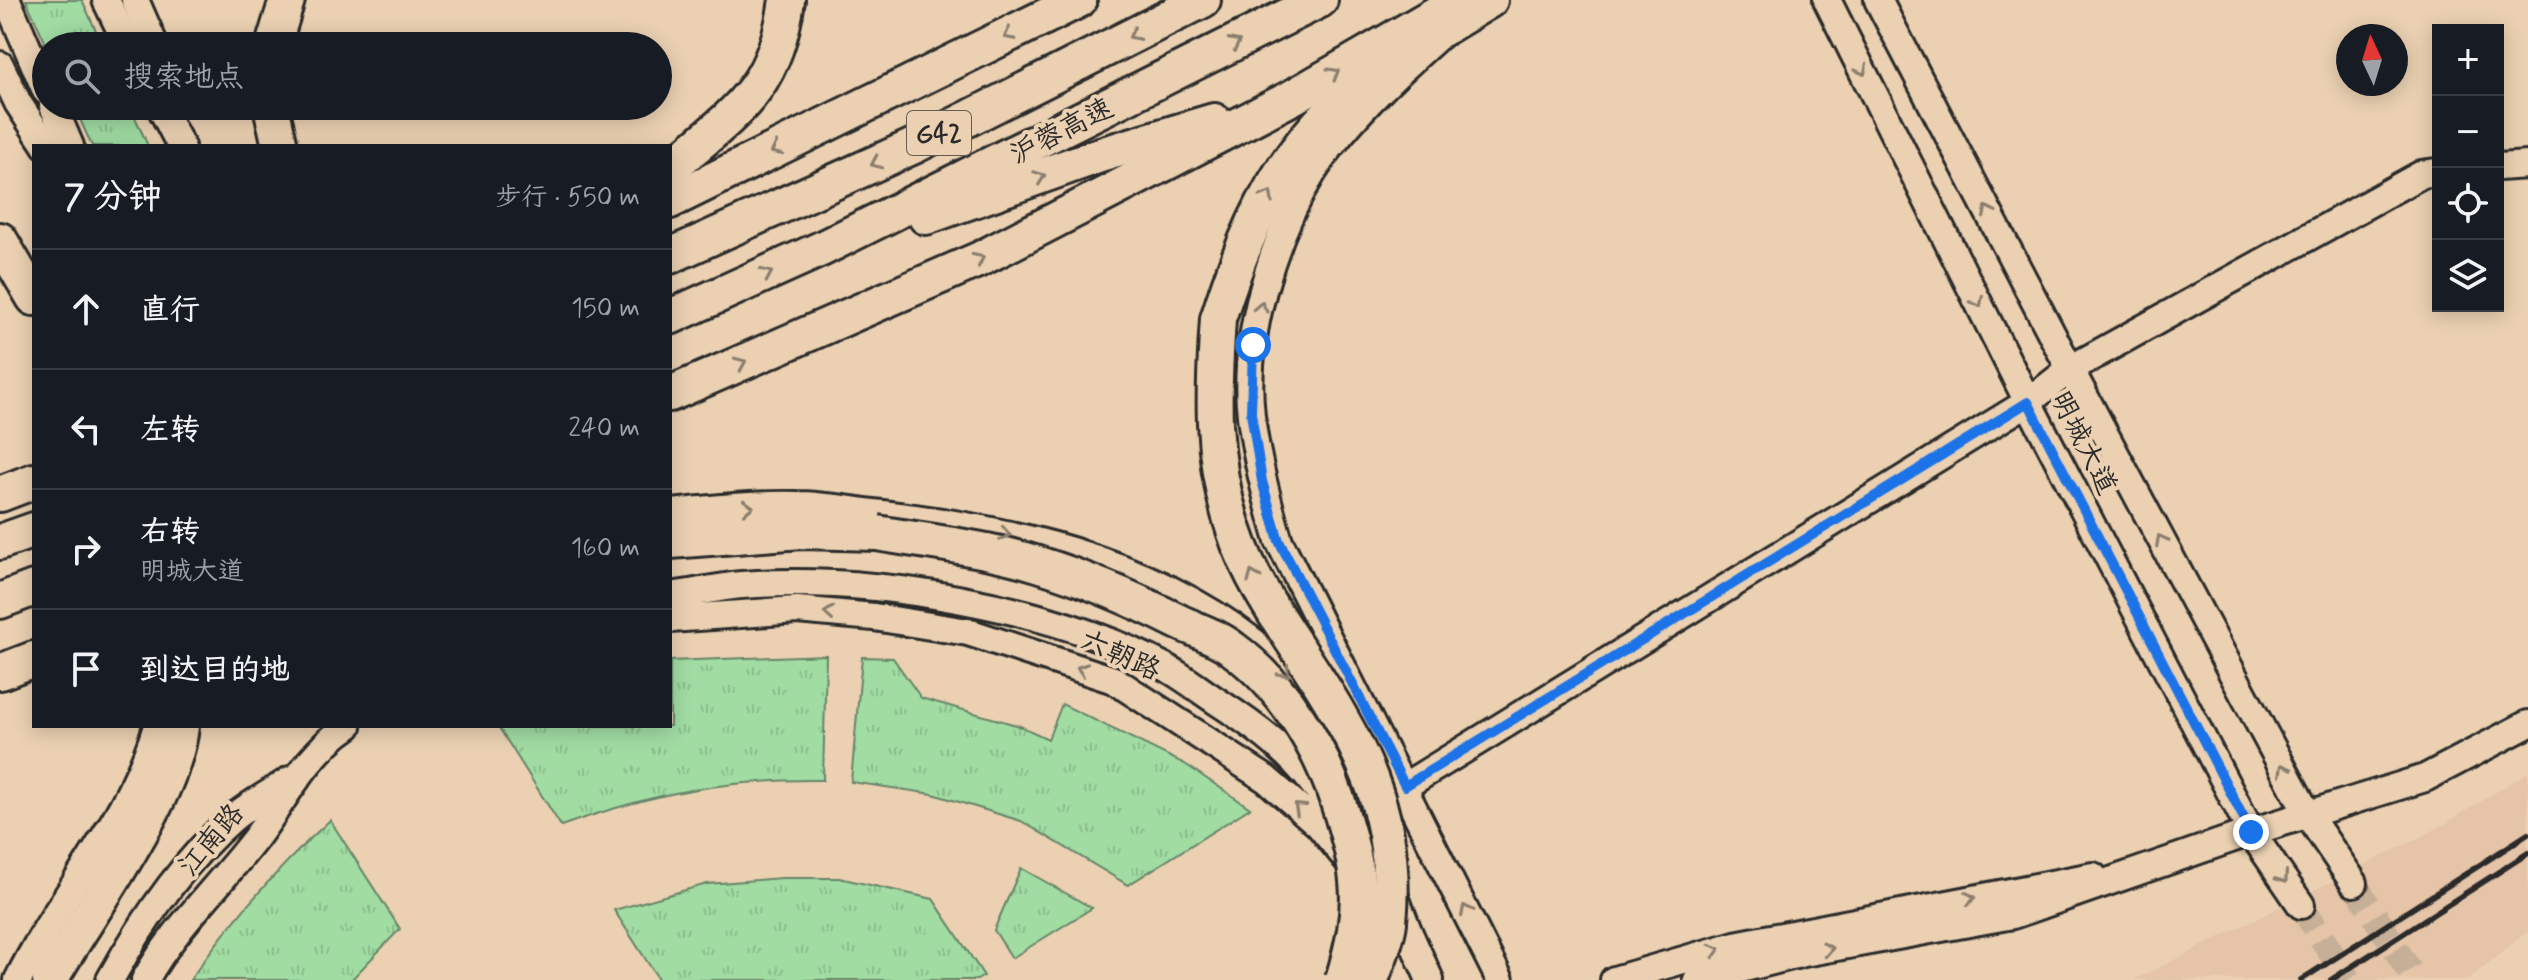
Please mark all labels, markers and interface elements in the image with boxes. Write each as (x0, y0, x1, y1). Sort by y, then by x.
north arrow (2336, 24, 2408, 96)
map controls (2432, 24, 2504, 312)
button: + (2432, 24, 2504, 96)
one-way arrow (1003, 25, 1018, 41)
one-way arrow (1127, 26, 1142, 41)
search box (32, 32, 672, 120)
one-way arrow (1226, 37, 1241, 53)
icon: search (60, 54, 104, 98)
text: 搜索地点 (124, 58, 244, 97)
one-way arrow (1852, 61, 1867, 76)
one-way arrow (1325, 67, 1340, 83)
street label: 沪蓉高速 (1004, 90, 1120, 174)
button: − (2432, 96, 2504, 168)
road number: G42 (907, 111, 971, 155)
one-way arrow (769, 140, 784, 156)
one-way arrow (869, 153, 884, 169)
button: locate (2432, 168, 2504, 240)
one-way arrow (1032, 170, 1046, 187)
text: 7 分钟 (64, 175, 162, 220)
text: 步行 · 550 m (495, 181, 640, 215)
one-way arrow (1259, 189, 1274, 204)
one-way arrow (1982, 205, 1997, 220)
button: layers (2432, 240, 2504, 312)
one-way arrow (971, 253, 986, 268)
one-way arrow (759, 267, 773, 283)
icon: ahead (64, 287, 108, 331)
text: 直行 (140, 291, 200, 330)
text: 150 m (571, 292, 640, 326)
one-way arrow (1968, 294, 1984, 309)
one-way arrow (1251, 300, 1268, 314)
route start (1235, 327, 1271, 363)
one-way arrow (733, 357, 748, 373)
street label: 明城大道 (2041, 385, 2125, 501)
icon: left (64, 407, 108, 451)
text: 左转 (140, 411, 200, 450)
text: 240 m (568, 412, 640, 446)
one-way arrow (742, 499, 755, 516)
text: 右转 (140, 513, 200, 552)
one-way arrow (998, 525, 1012, 542)
icon: right (64, 527, 108, 571)
text: 160 m (571, 532, 640, 566)
one-way arrow (2156, 534, 2171, 549)
text: 明城大道 (140, 555, 244, 589)
one-way arrow (1247, 570, 1263, 584)
one-way arrow (822, 604, 835, 621)
street label: 六朝路 (1074, 622, 1166, 690)
icon: arrive (64, 647, 108, 691)
text: 到达目的地 (140, 651, 290, 690)
one-way arrow (1076, 662, 1090, 678)
one-way arrow (1275, 662, 1289, 677)
one-way arrow (2278, 764, 2294, 778)
street label: 江南路 (171, 797, 253, 885)
one-way arrow (1294, 804, 1309, 818)
route end (2233, 814, 2269, 850)
one-way arrow (2273, 870, 2288, 884)
one-way arrow (1963, 890, 1976, 907)
one-way arrow (1461, 903, 1476, 918)
one-way arrow (1821, 942, 1834, 959)
one-way arrow (1708, 943, 1722, 959)

